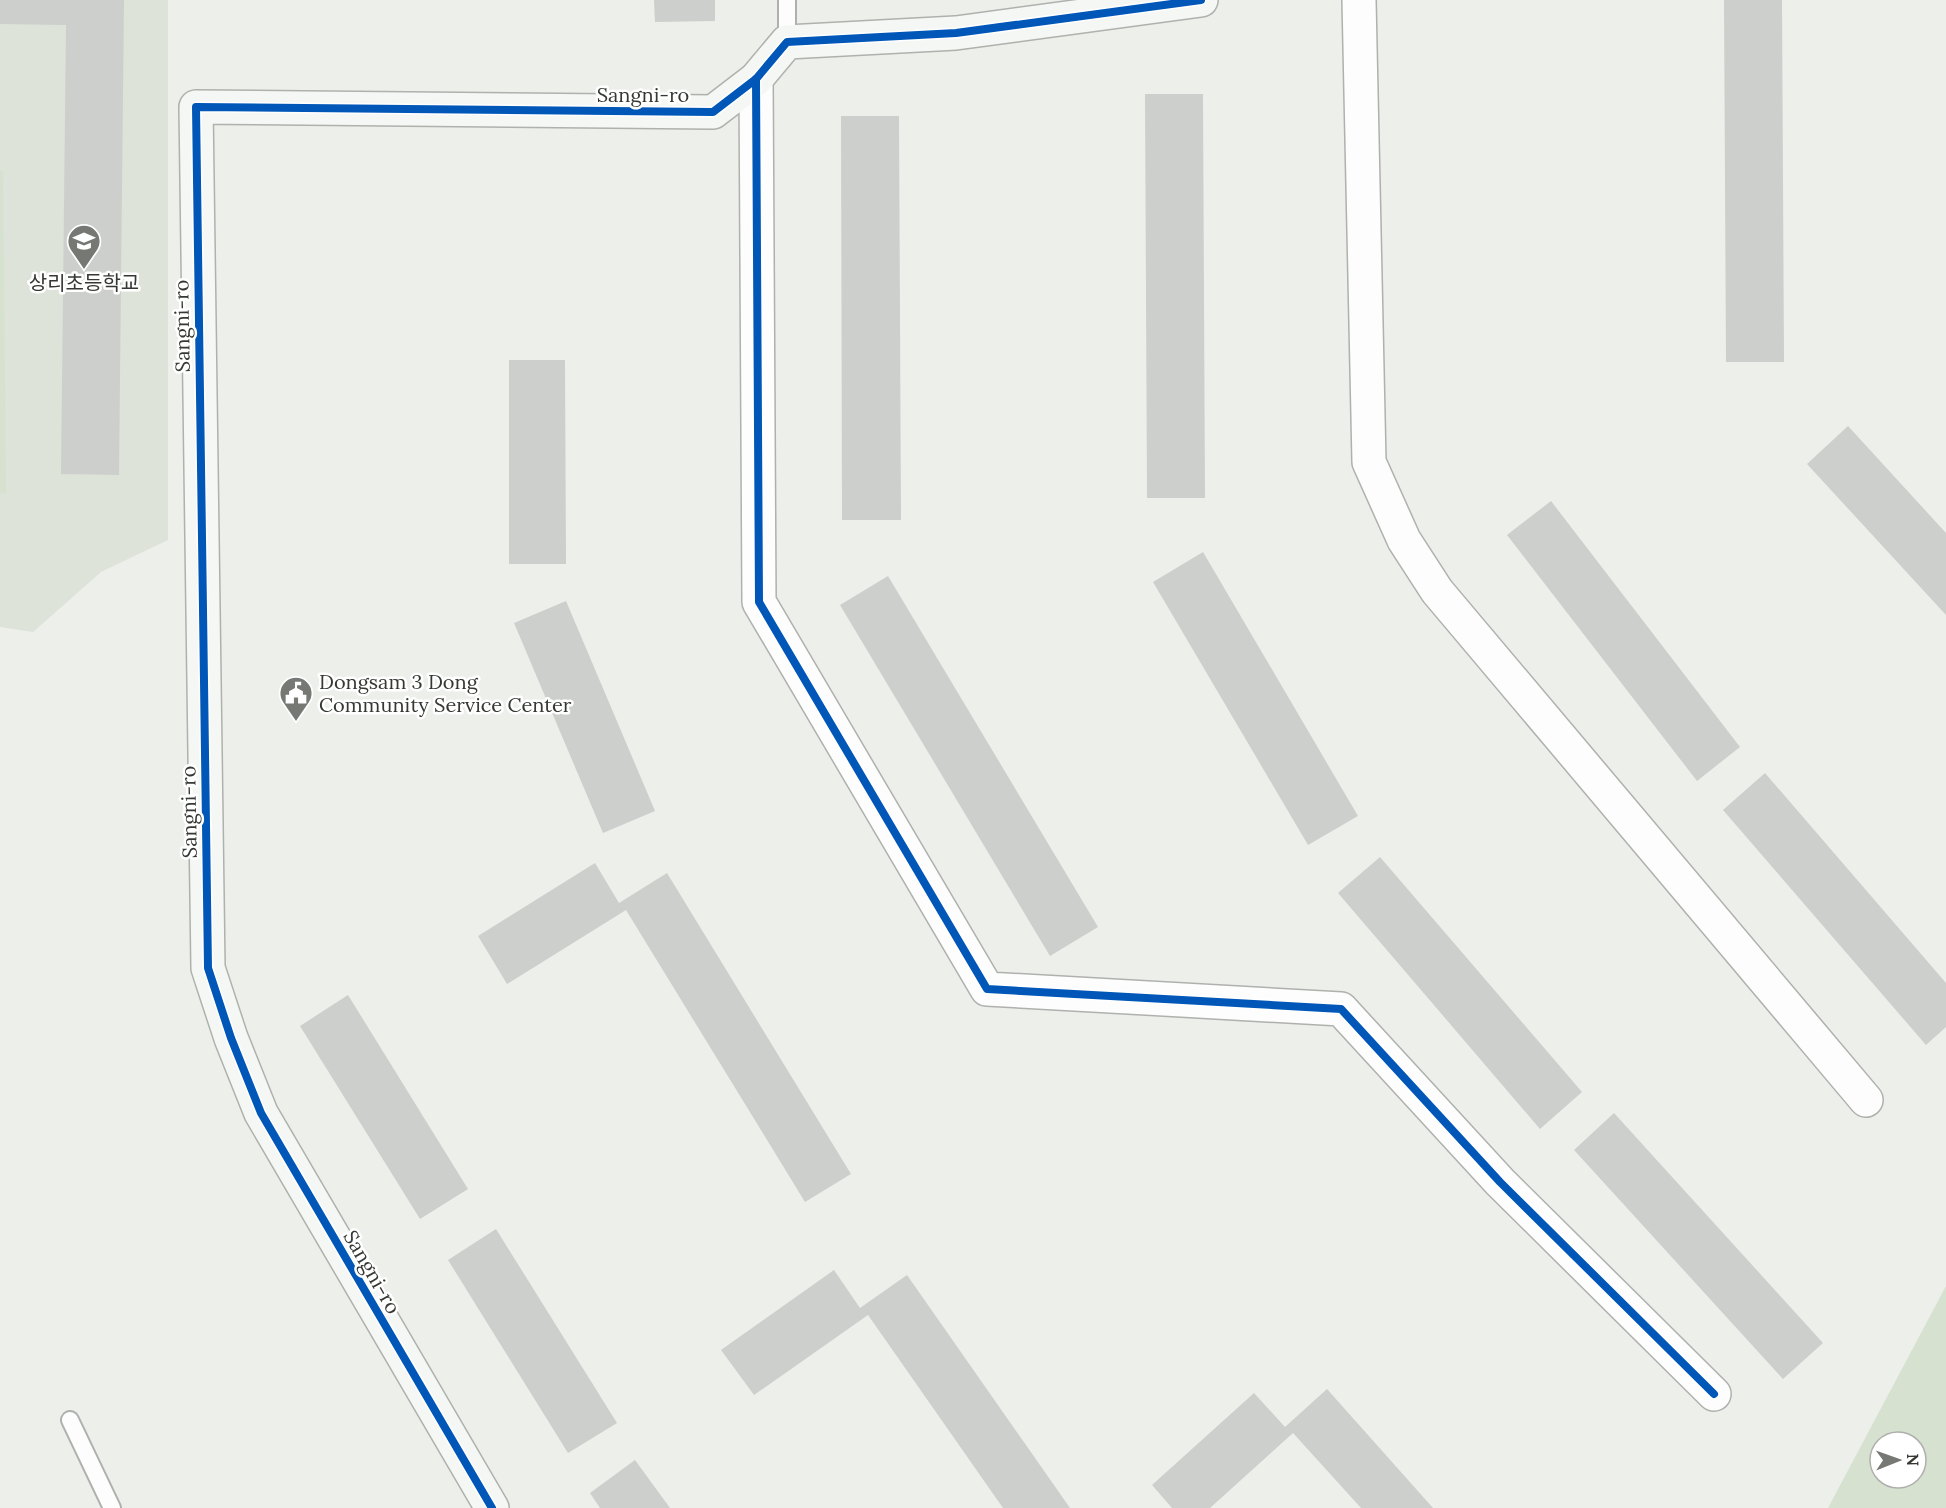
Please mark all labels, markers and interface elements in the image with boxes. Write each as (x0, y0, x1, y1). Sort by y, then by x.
street label: Sangni-ro (597, 82, 689, 107)
school or university icon: 상리초등학교 (66, 223, 102, 270)
place label: 상리초등학교 (29, 270, 139, 295)
street label: Sangni-ro (168, 279, 195, 373)
place label: Dongsam 3 Dong Community Service Center (319, 669, 572, 717)
public building icon: Dongsam 3 Dong Community Service Center (278, 675, 314, 722)
street label: Sangni-ro (175, 765, 202, 859)
street label: Sangni-ro (338, 1225, 406, 1318)
north arrow (1868, 1430, 1928, 1490)
text: N (1903, 1453, 1923, 1466)

